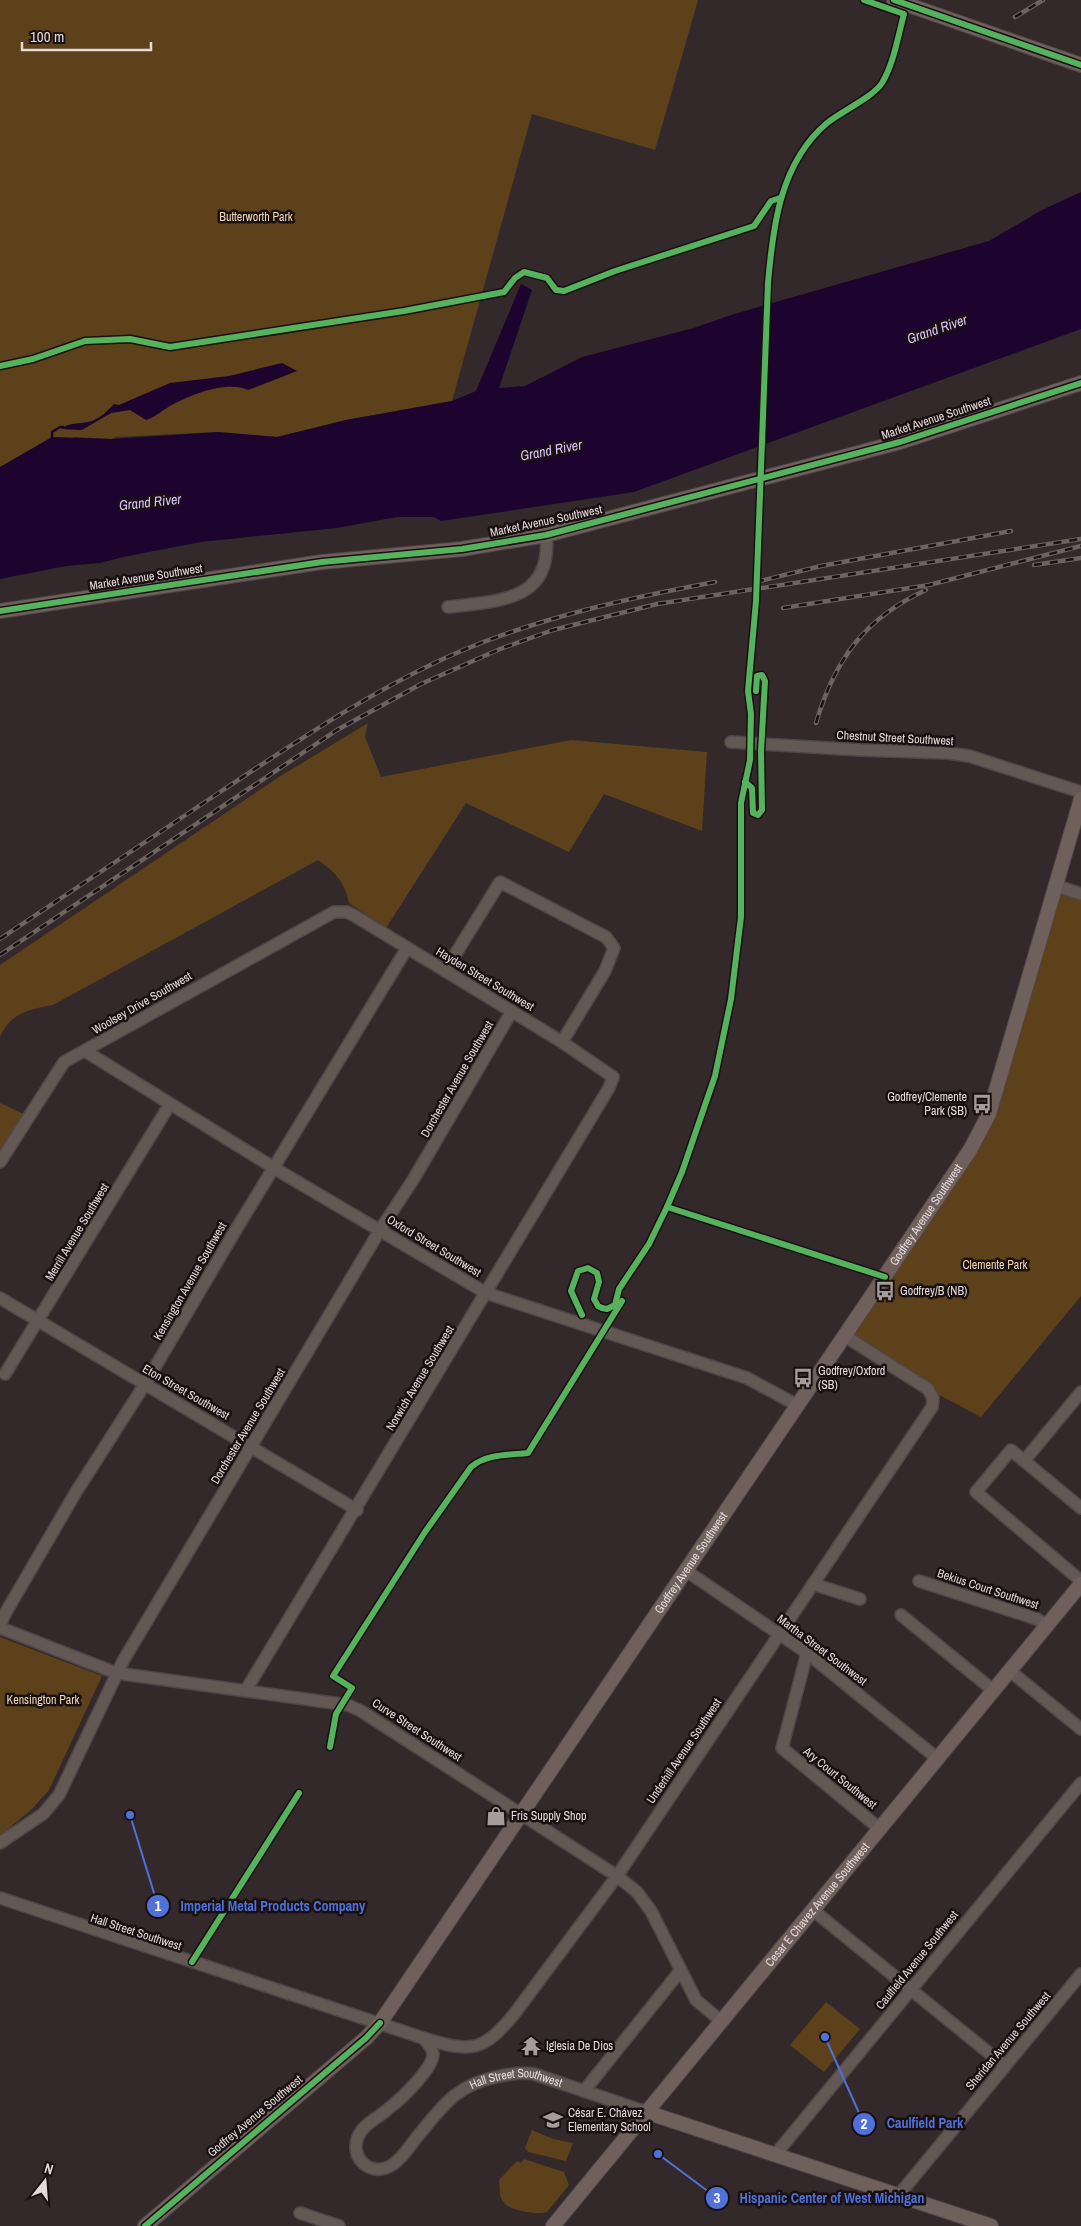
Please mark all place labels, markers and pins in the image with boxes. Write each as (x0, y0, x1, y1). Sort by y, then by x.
place label: Godfrey/Clemente Park (SB) (887, 1089, 967, 1119)
bus stop icon: Godfrey/Clemente Park (SB) (971, 1093, 993, 1115)
bus stop icon: Godfrey/B (NB) (874, 1280, 896, 1302)
place label: Godfrey/B (NB) (900, 1283, 967, 1299)
place label: Godfrey/Oxford (SB) (818, 1363, 885, 1393)
bus stop icon: Godfrey/Oxford (SB) (792, 1367, 814, 1389)
shop icon: Fris Supply Shop (485, 1805, 507, 1827)
place label: Fris Supply Shop (511, 1808, 586, 1824)
callout: Imperial Metal Products Company (146, 1892, 376, 1921)
temple icon: Iglesia De Dios (520, 2035, 542, 2057)
place label: Iglesia De Dios (546, 2038, 613, 2054)
place label: César E. Chávez Elementary School (568, 2105, 651, 2135)
school or university icon: César E. Chávez Elementary School (542, 2109, 564, 2131)
callout: Caulfield Park (852, 2109, 973, 2138)
callout: Hispanic Center of West Michigan (705, 2184, 934, 2213)

